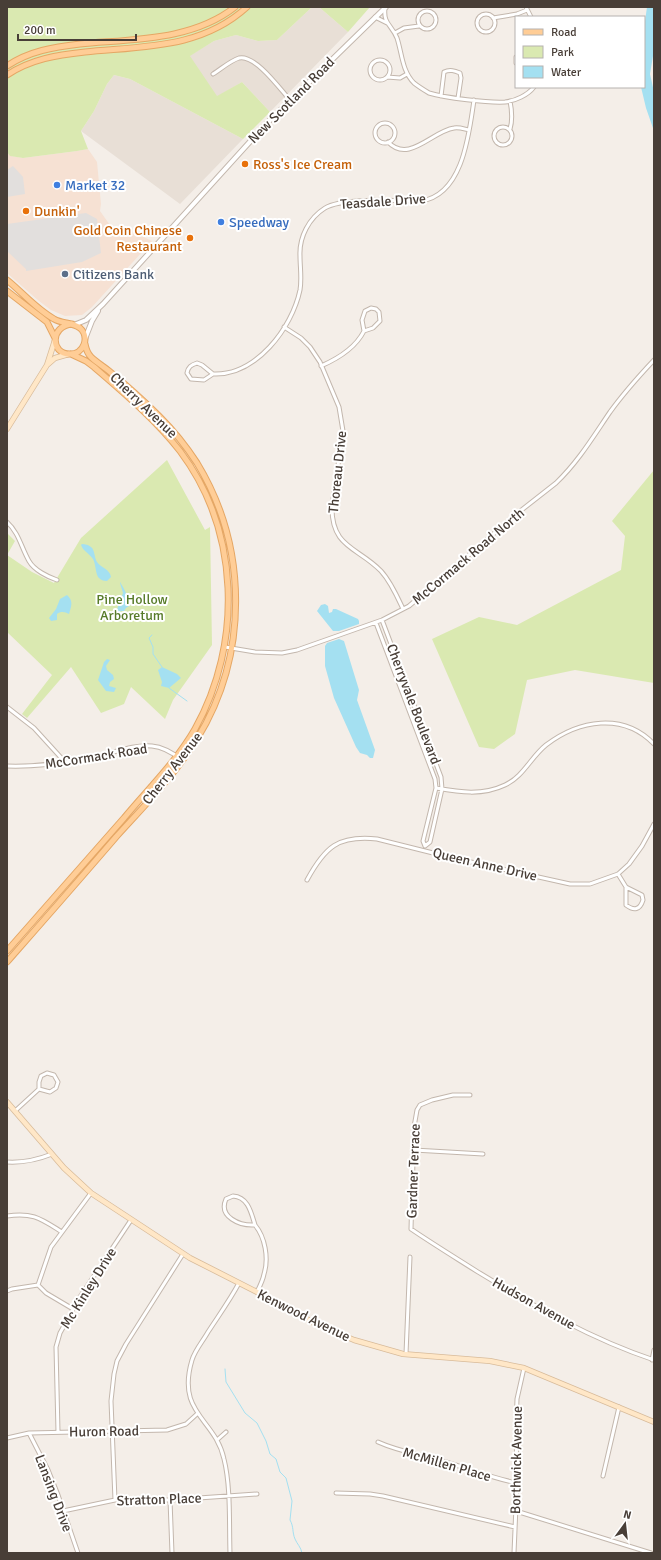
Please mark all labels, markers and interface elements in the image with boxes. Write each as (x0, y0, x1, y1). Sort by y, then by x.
scale bar (18, 16, 136, 42)
legend (515, 16, 645, 88)
text: 200 m (24, 23, 56, 38)
text: Road (551, 25, 577, 40)
text: Park (551, 45, 574, 60)
street label: New Scotland Road (245, 54, 338, 147)
text: Water (551, 65, 582, 80)
place label: Ross's Ice Cream (253, 156, 352, 173)
marker: Ross's Ice Cream (240, 159, 250, 169)
place label: Market 32 (65, 177, 125, 194)
marker: Market 32 (52, 180, 62, 190)
street label: Teasdale Drive (340, 190, 426, 213)
place label: Dunkin' (34, 203, 80, 220)
marker: Dunkin' (21, 206, 31, 216)
place label: Speedway (229, 214, 290, 231)
marker: Speedway (216, 217, 226, 227)
place label: Gold Coin Chinese Restaurant (73, 222, 182, 255)
marker: Gold Coin Chinese Restaurant (185, 233, 195, 243)
place label: Citizens Bank (73, 266, 154, 283)
marker: Citizens Bank (60, 269, 70, 279)
street label: Cherry Avenue (106, 369, 181, 442)
street label: Thoreau Drive (325, 430, 350, 514)
street label: McCormack Road North (409, 504, 528, 608)
park label: Pine Hollow Arboretum (96, 591, 168, 624)
street label: Cherryvale Boulevard (383, 641, 444, 767)
street label: Cherry Avenue (139, 729, 206, 808)
street label: McCormack Road (44, 740, 149, 773)
street label: Queen Anne Drive (431, 844, 539, 885)
street label: Gardner Terrace (403, 1123, 424, 1219)
street label: Mc Kinley Drive (57, 1245, 120, 1332)
street label: Hudson Avenue (489, 1274, 578, 1333)
street label: Kenwood Avenue (255, 1286, 353, 1345)
street label: Borthwick Avenue (507, 1406, 526, 1514)
street label: Huron Road (69, 1422, 139, 1441)
street label: McMillen Place (401, 1444, 493, 1485)
street label: Lansing Drive (31, 1452, 76, 1534)
street label: Stratton Place (116, 1490, 202, 1509)
north arrow (605, 1504, 645, 1544)
text: N (622, 1508, 633, 1522)

